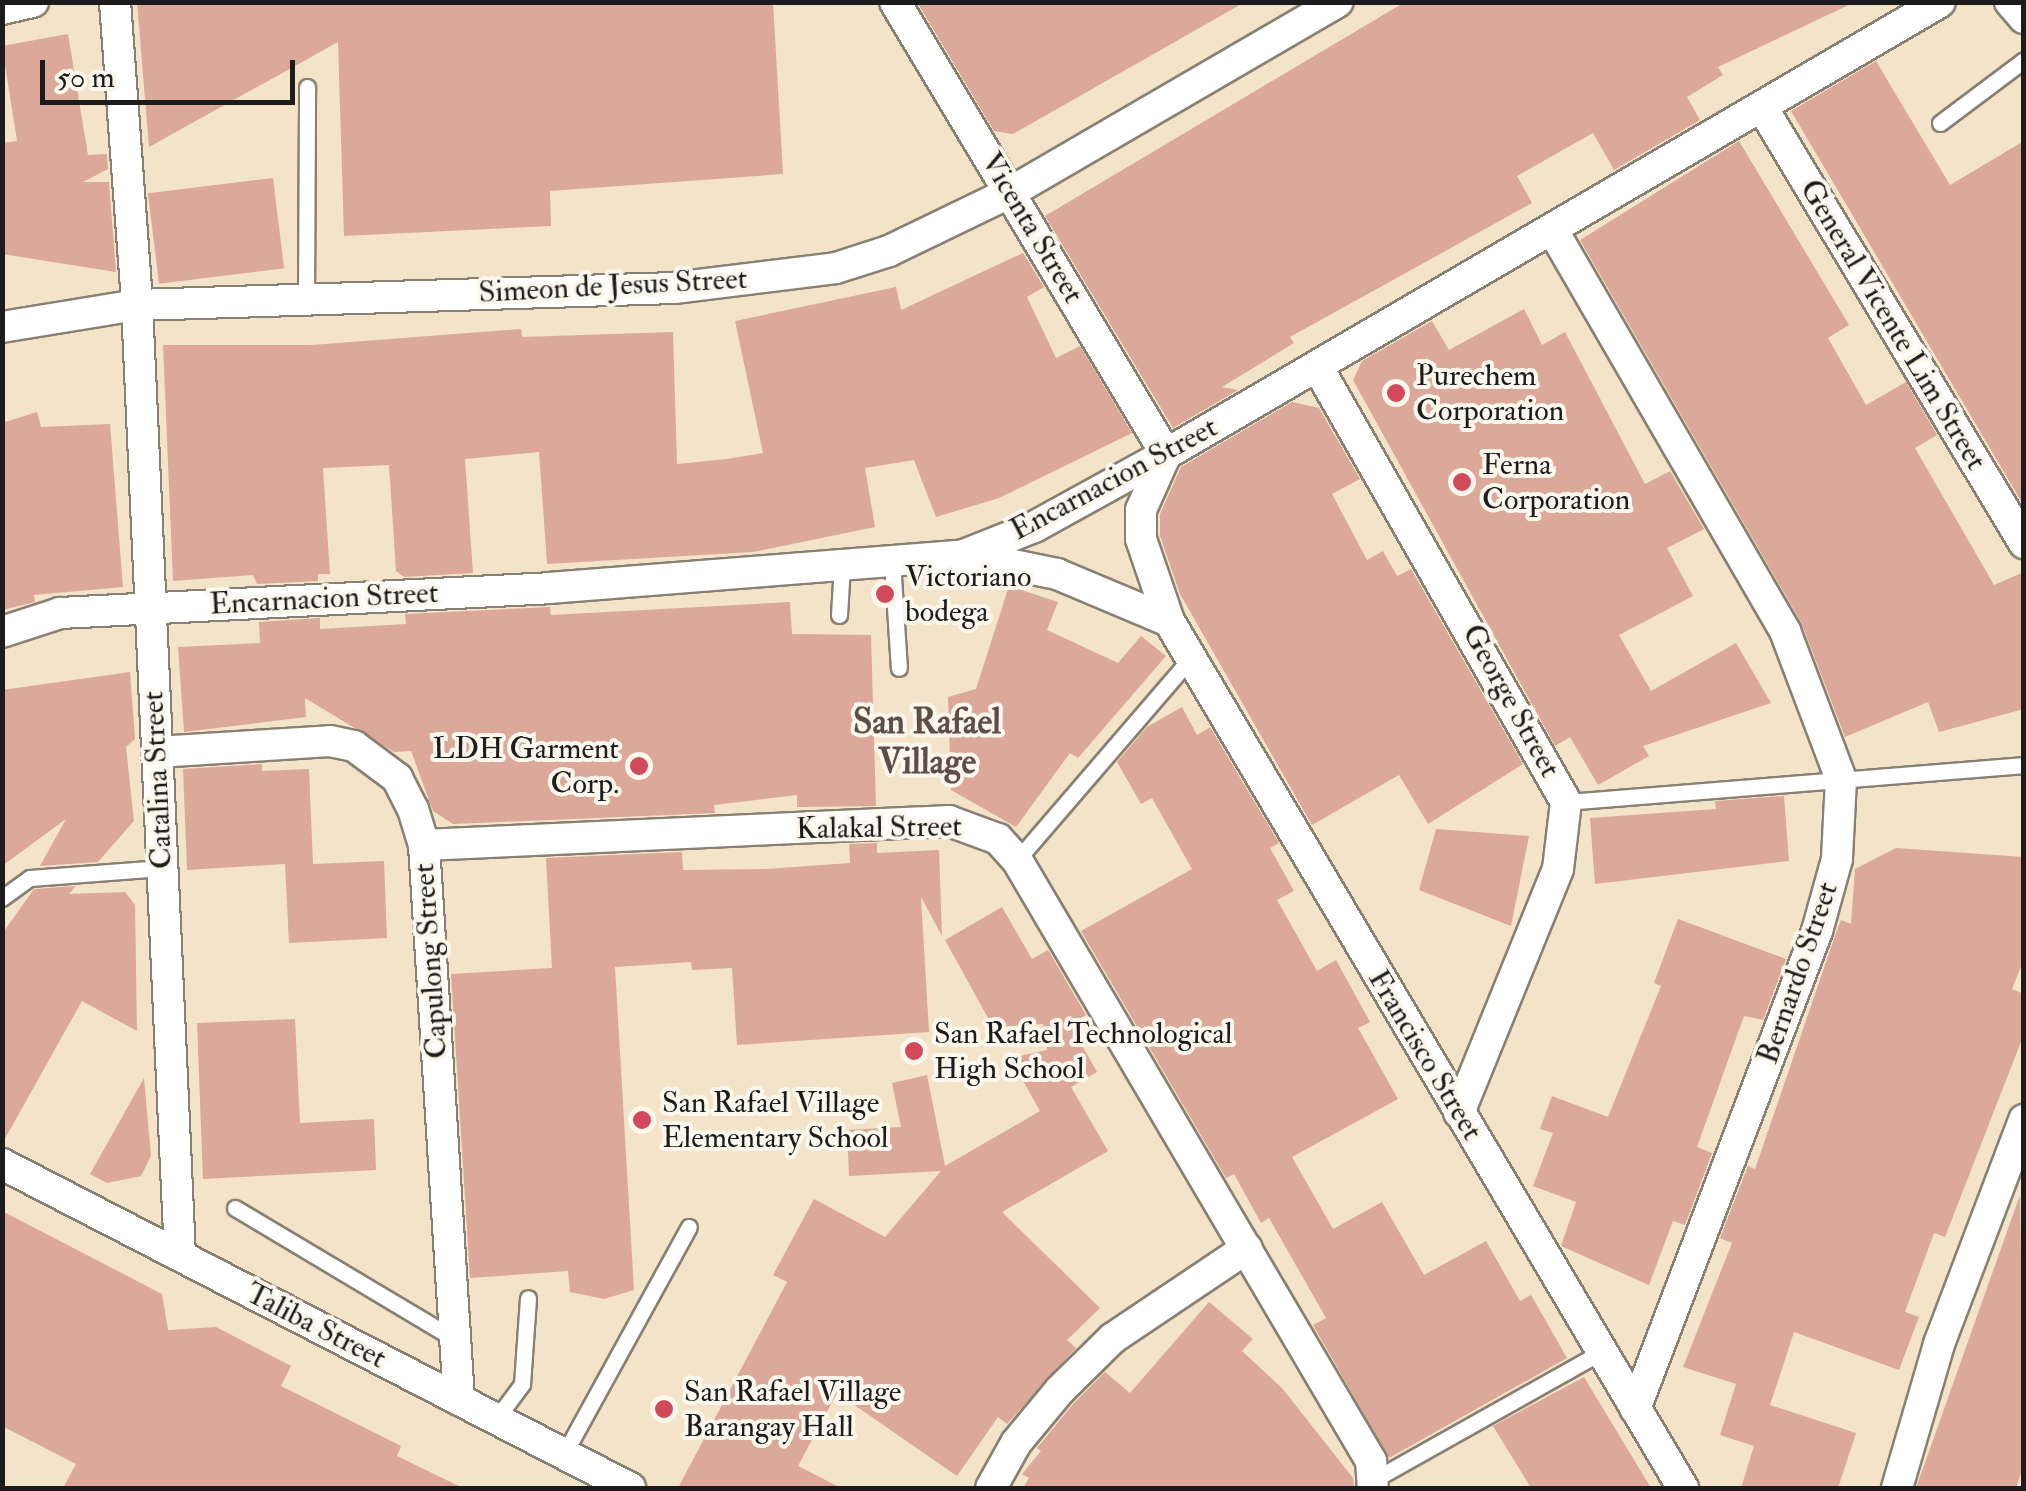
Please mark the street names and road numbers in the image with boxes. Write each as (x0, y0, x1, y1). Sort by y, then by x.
street label: Vicenta Street (973, 146, 1091, 310)
street label: General Vicente Lim Street (1792, 173, 1994, 477)
street label: Simeon de Jesus Street (478, 261, 748, 311)
street label: Encarnacion Street (1005, 409, 1223, 549)
street label: Encarnacion Street (209, 575, 439, 623)
street label: George Street (1454, 618, 1568, 784)
street label: Catalina Street (135, 690, 181, 870)
street label: Kalakal Street (796, 809, 962, 847)
street label: Capulong Street (406, 862, 456, 1060)
street label: Bernardo Street (1750, 877, 1846, 1069)
street label: Francisco Street (1360, 963, 1490, 1147)
street label: Taliba Street (240, 1275, 392, 1377)

